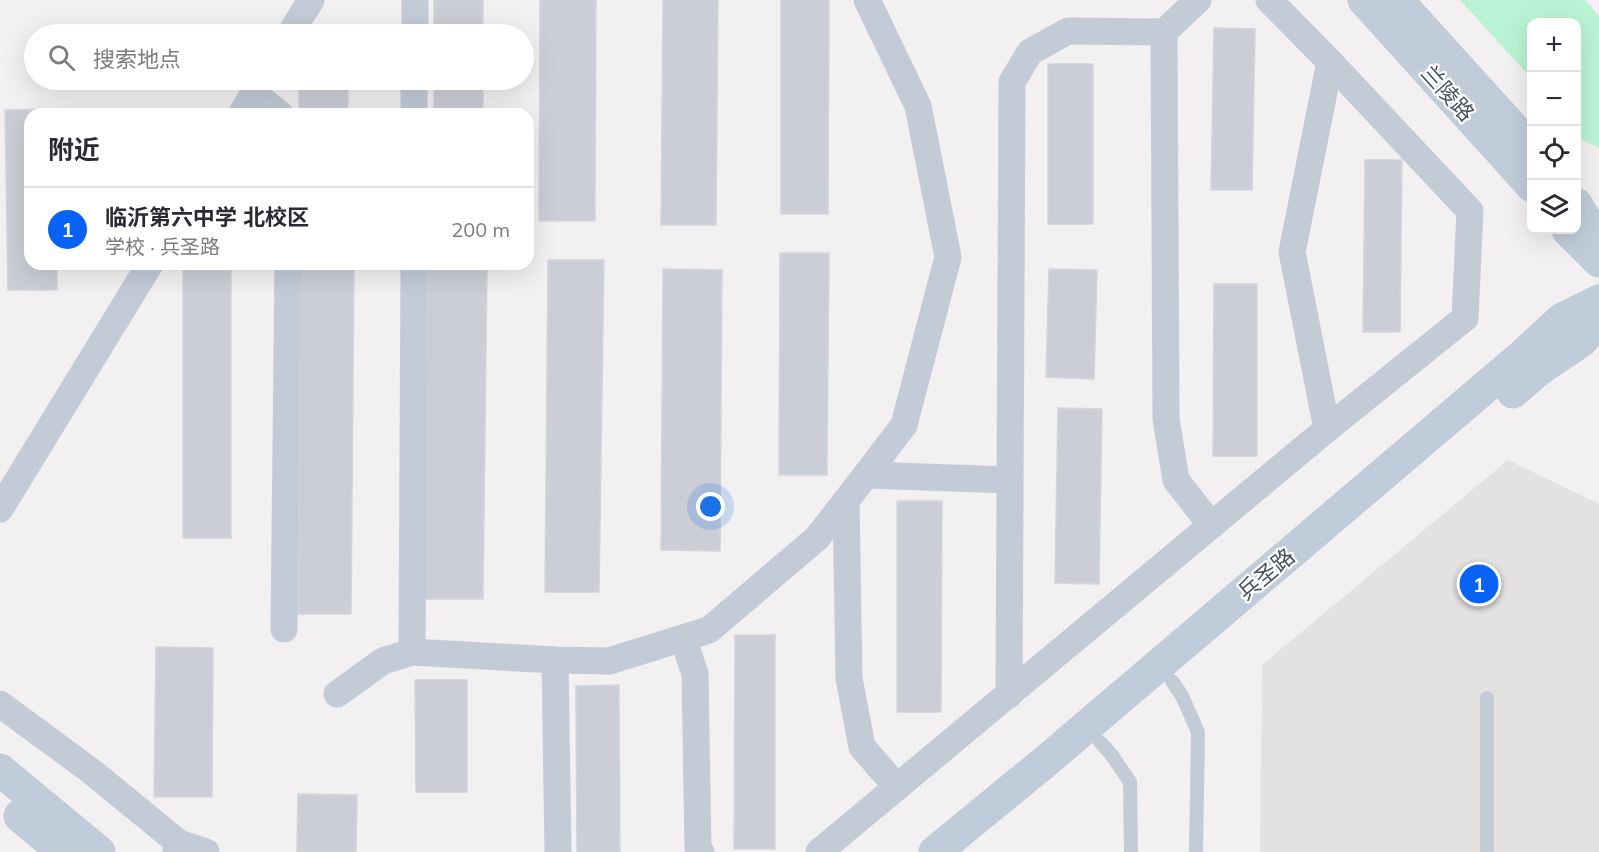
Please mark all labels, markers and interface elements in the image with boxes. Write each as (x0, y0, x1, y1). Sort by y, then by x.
map controls (1527, 18, 1581, 234)
button: + (1527, 18, 1581, 72)
search box (24, 24, 534, 90)
icon: search (45, 41, 78, 74)
text: 搜索地点 (93, 45, 181, 73)
street label: 兰陵路 (1416, 59, 1480, 127)
button: − (1527, 72, 1581, 126)
button: locate (1527, 126, 1581, 180)
text: 附近 (48, 133, 100, 166)
button: layers (1527, 180, 1581, 234)
text: 临沂第六中学 北校区 (105, 203, 309, 231)
text: 1 (62, 217, 74, 242)
text: 200 m (451, 217, 510, 242)
text: 学校 · 兵圣路 (105, 234, 220, 259)
your location (696, 492, 725, 521)
street label: 兵圣路 (1232, 542, 1300, 606)
pin: 1 (1460, 562, 1498, 606)

